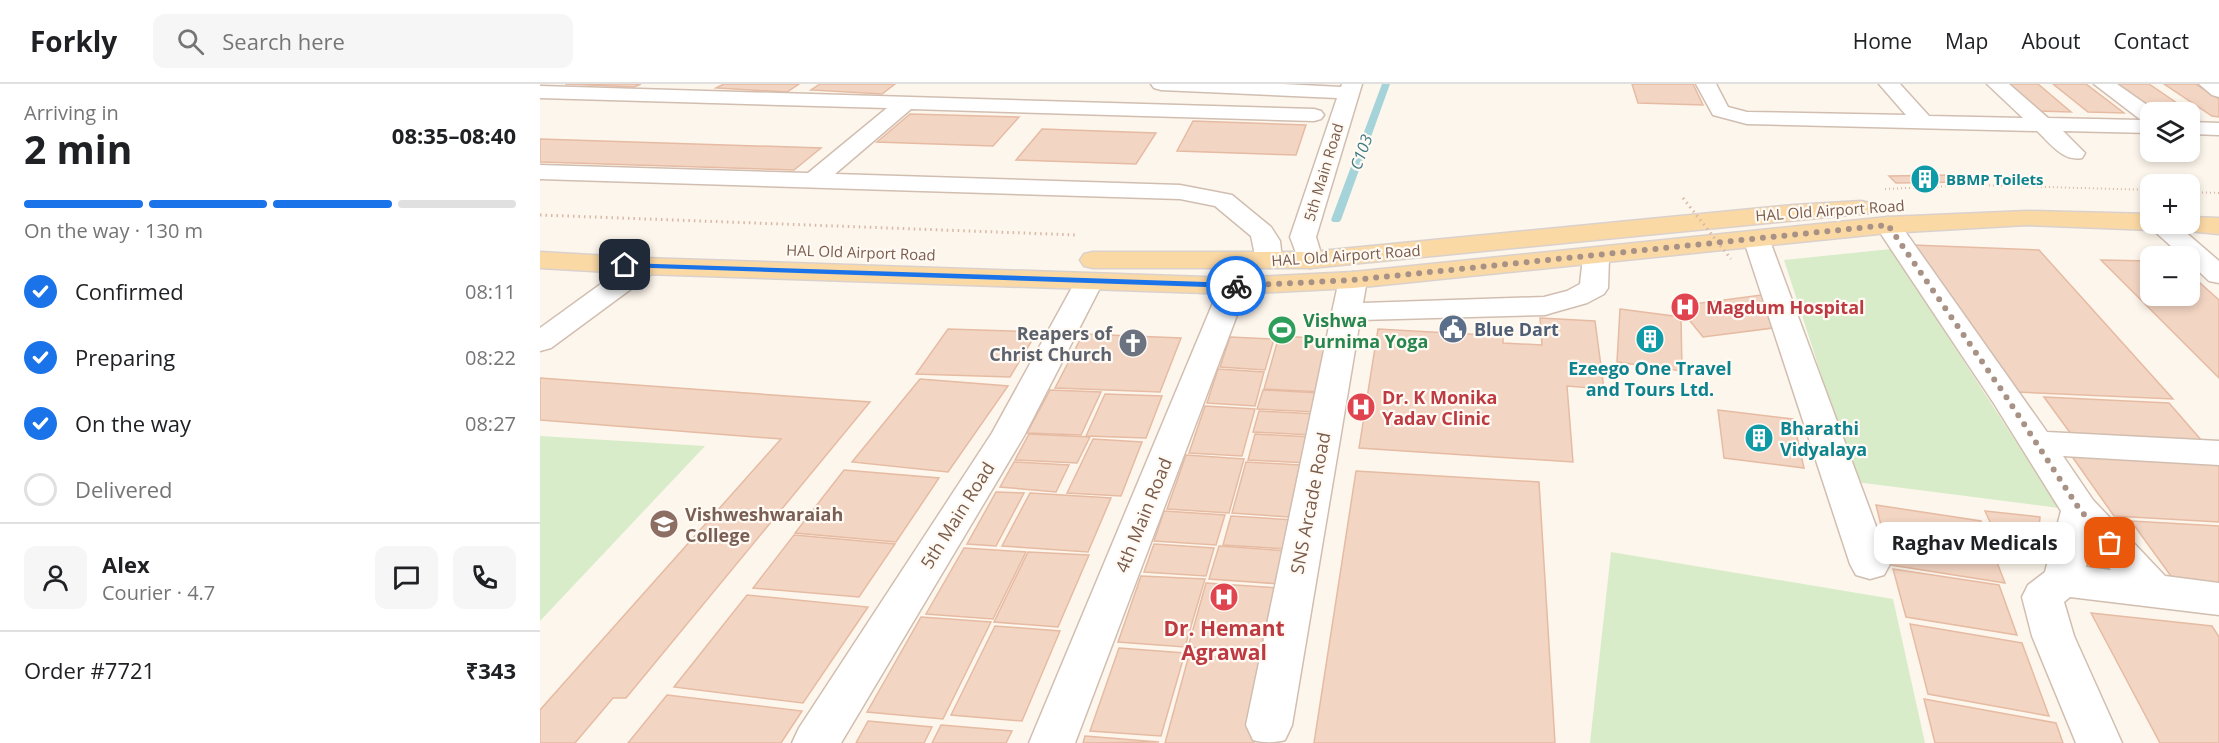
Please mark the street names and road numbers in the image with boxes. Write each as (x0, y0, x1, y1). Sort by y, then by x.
street label: 5th Main Road (1299, 121, 1347, 223)
street label: HAL Old Airport Road (1755, 195, 1905, 225)
street label: HAL Old Airport Road (786, 239, 936, 265)
street label: HAL Old Airport Road (1271, 240, 1421, 270)
street label: SNS Arcade Road (1284, 430, 1336, 576)
street label: 4th Main Road (1109, 454, 1177, 576)
street label: 5th Main Road (915, 457, 999, 573)

